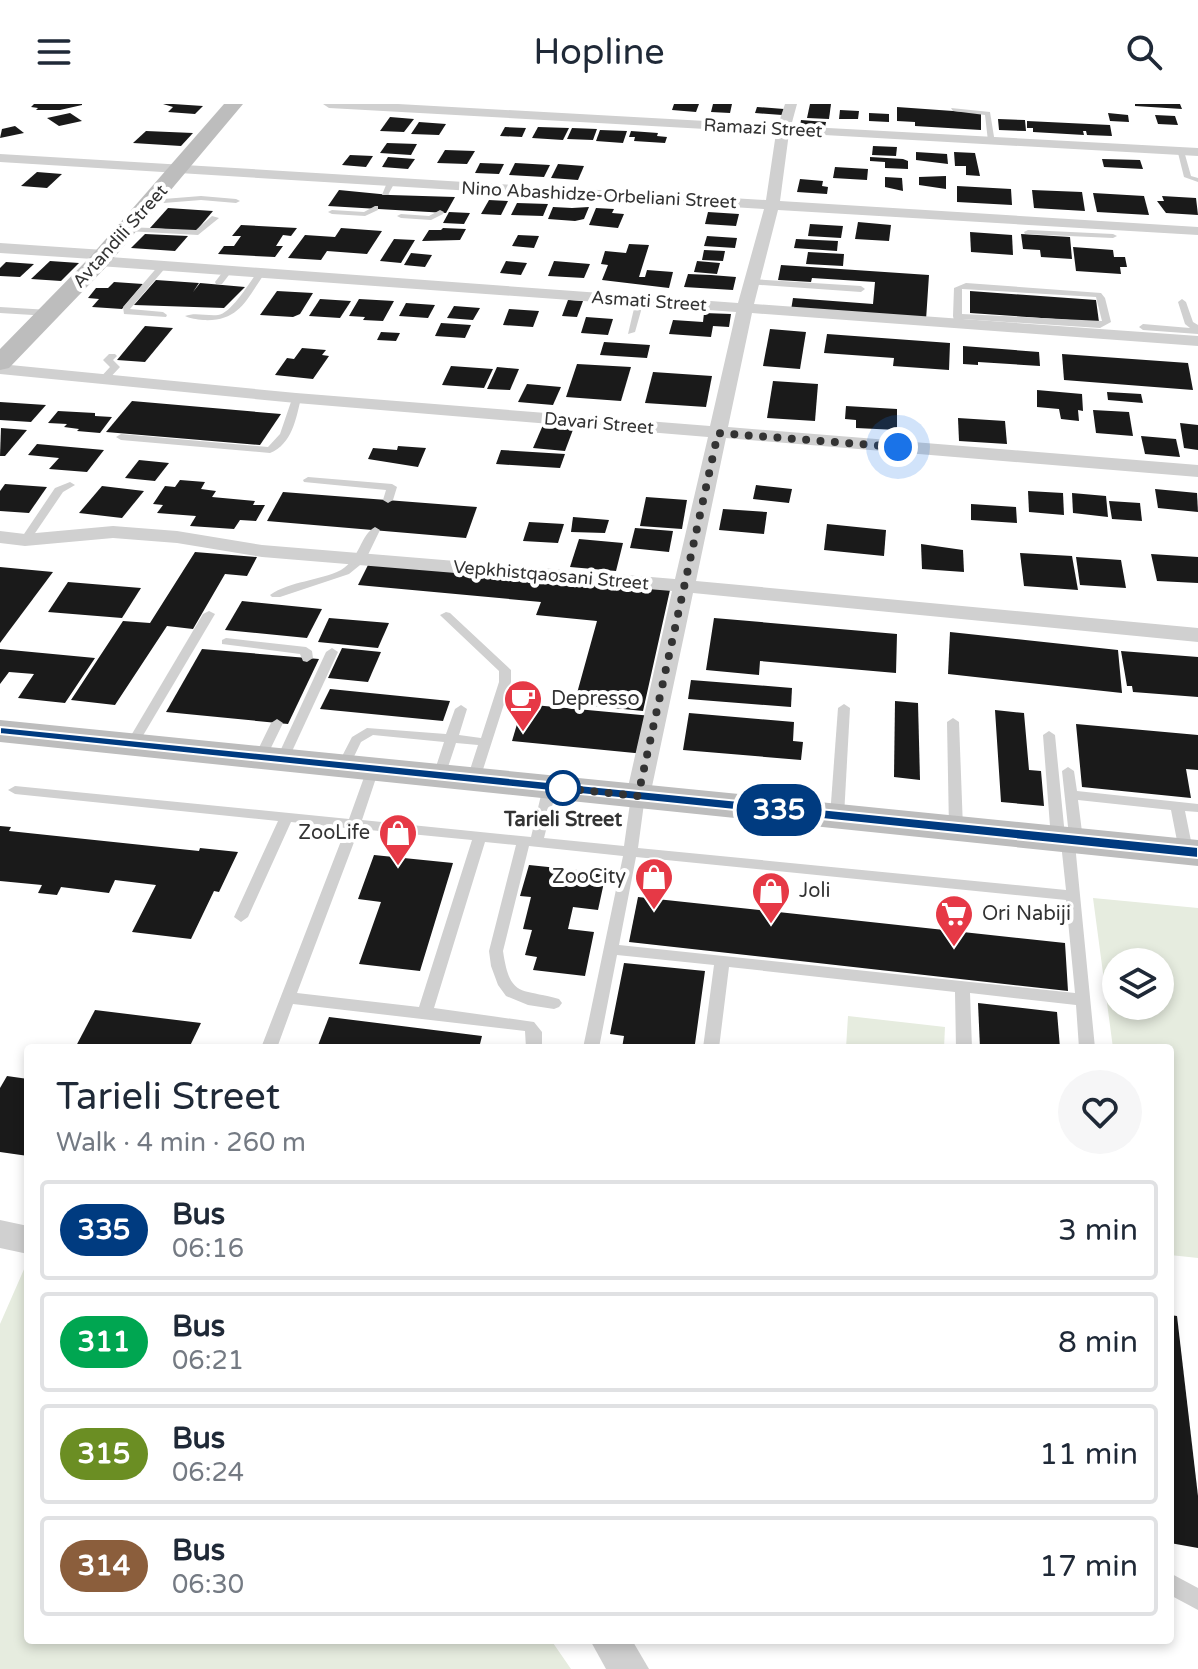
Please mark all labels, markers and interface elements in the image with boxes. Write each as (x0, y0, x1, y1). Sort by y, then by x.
icon: menu (32, 30, 76, 74)
icon: search (1122, 30, 1166, 74)
text: Hopline (533, 31, 665, 74)
street label: Ramazi Street (703, 114, 823, 142)
street label: Nino Abashidze-Orbeliani Street (461, 177, 737, 213)
street label: Avtandili Street (68, 180, 172, 292)
street label: Asmati Street (590, 286, 708, 316)
street label: Davari Street (543, 407, 655, 439)
your location (878, 427, 918, 467)
street label: Vepkhistqaosani Street (452, 555, 650, 595)
cafe icon: Depresso (502, 678, 544, 733)
place label: Depresso (551, 687, 640, 711)
marker: Tarieli Street (546, 771, 580, 805)
line badge: 335 (733, 784, 825, 836)
text: 335 (753, 793, 805, 827)
place label: Tarieli Street (503, 808, 622, 832)
shop icon: ZooLife (377, 812, 419, 867)
place label: ZooLife (298, 821, 370, 845)
shop icon: ZooCity (633, 856, 675, 911)
place label: ZooCity (552, 865, 626, 889)
shop icon: Joli (750, 870, 792, 925)
place label: Joli (799, 879, 830, 903)
supermarket icon: Ori Nabiji (933, 893, 975, 948)
place label: Ori Nabiji (982, 902, 1071, 926)
map controls (1102, 948, 1174, 1020)
button: layers (1102, 948, 1174, 1020)
button: heart (1058, 1070, 1142, 1154)
text: Tarieli Street (56, 1074, 280, 1120)
text: Walk · 4 min · 260 m (56, 1127, 306, 1158)
text: Bus (172, 1196, 225, 1233)
text: 3 min (1058, 1212, 1138, 1249)
text: 335 (78, 1213, 130, 1247)
text: 06:16 (172, 1233, 244, 1264)
text: Bus (172, 1308, 225, 1345)
text: 8 min (1058, 1324, 1138, 1361)
text: 311 (78, 1325, 130, 1359)
text: 06:21 (172, 1345, 244, 1376)
text: Bus (172, 1420, 225, 1457)
text: 11 min (1039, 1436, 1138, 1473)
text: 315 (78, 1437, 130, 1471)
text: 06:24 (172, 1457, 244, 1488)
text: Bus (172, 1532, 225, 1569)
text: 17 min (1039, 1548, 1138, 1585)
text: 314 (78, 1549, 130, 1583)
text: 06:30 (172, 1569, 244, 1600)

